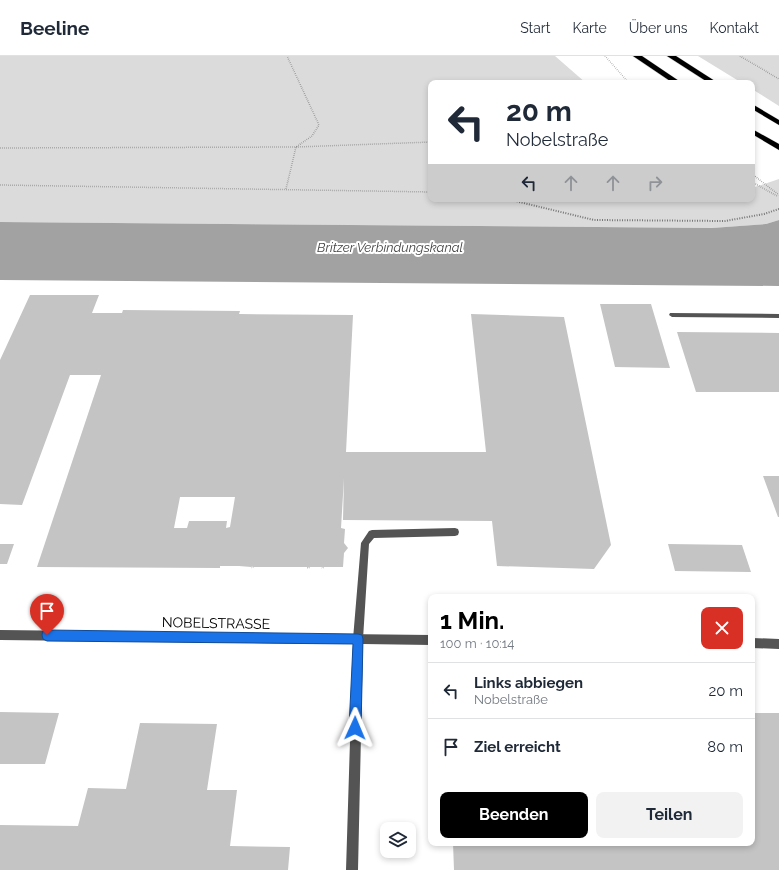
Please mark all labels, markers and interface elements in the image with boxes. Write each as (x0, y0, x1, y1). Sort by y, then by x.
text: Beeline (20, 17, 89, 39)
text: Start (520, 20, 550, 36)
text: Karte (572, 20, 607, 36)
text: Über uns (629, 20, 688, 36)
text: Kontakt (710, 20, 759, 36)
text: 20 m (506, 95, 572, 128)
icon: left (440, 96, 492, 148)
text: Nobelstraße (506, 129, 608, 150)
icon: left (518, 172, 540, 194)
icon: ahead (560, 172, 582, 194)
icon: ahead (602, 172, 624, 194)
icon: right (644, 172, 666, 194)
water label: Britzer Verbindungskanal (317, 240, 463, 255)
pin (30, 594, 64, 635)
icon: arrive (36, 600, 58, 622)
text: 1 Min. (440, 606, 504, 635)
button: close (701, 607, 743, 649)
street label: NOBELSTRASSE (162, 614, 270, 632)
text: 100 m · 10:14 (440, 636, 514, 651)
text: Links abbiegen (474, 674, 583, 692)
icon: left (440, 680, 462, 702)
text: 20 m (708, 682, 743, 700)
text: Nobelstraße (474, 692, 548, 707)
position arrow (334, 707, 376, 749)
icon: arrive (440, 736, 462, 758)
text: Ziel erreicht (474, 738, 561, 756)
text: 80 m (707, 738, 743, 756)
button: Beenden (440, 792, 588, 838)
button: Teilen (596, 792, 743, 838)
map controls (380, 822, 416, 858)
button: layers (380, 822, 416, 858)

